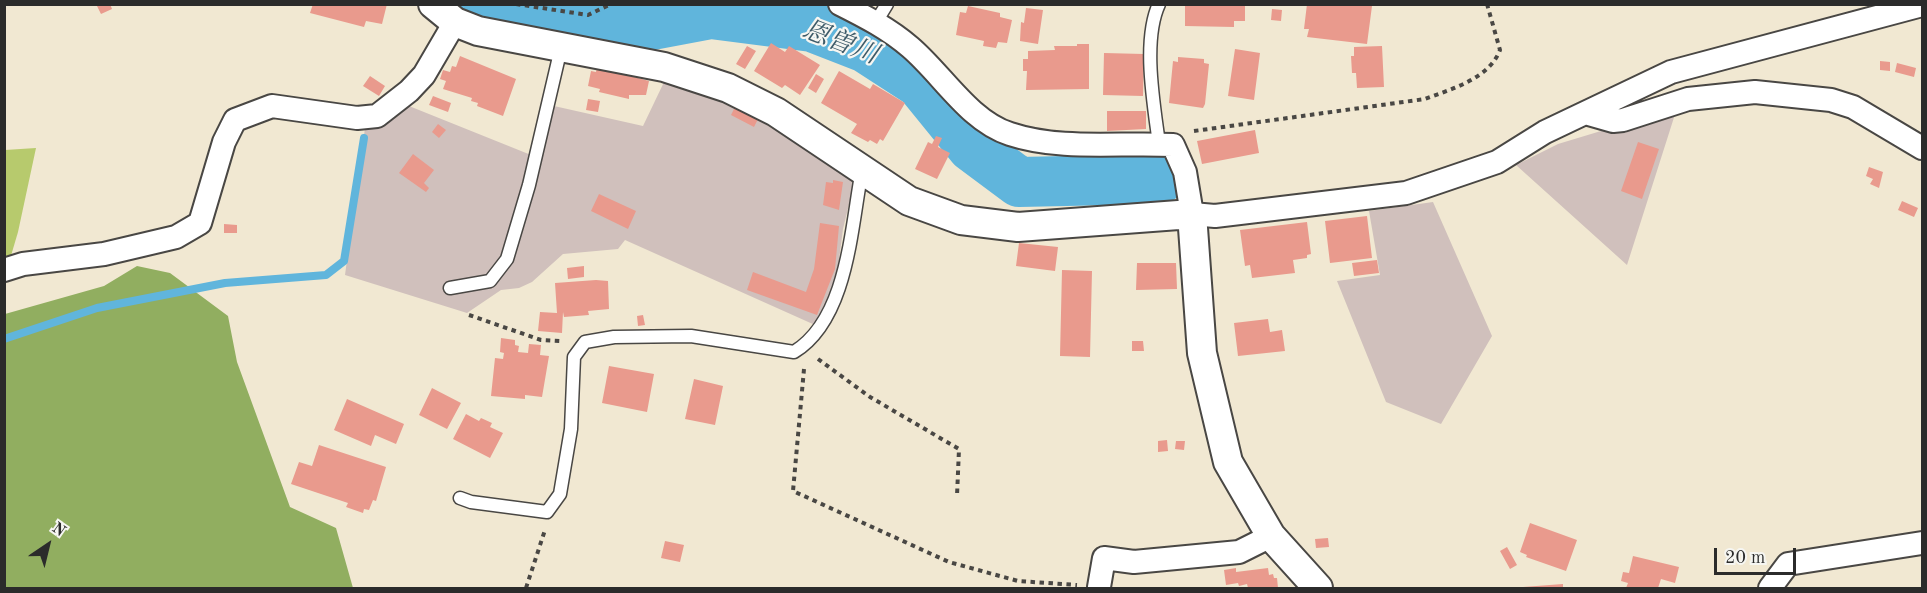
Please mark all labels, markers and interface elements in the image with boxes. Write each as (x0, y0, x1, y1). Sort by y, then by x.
water label: 恩曽川 (798, 14, 882, 72)
north arrow (18, 515, 78, 575)
text: N (49, 520, 68, 540)
scale bar (1717, 536, 1800, 574)
text: 20 m (1725, 549, 1765, 567)

